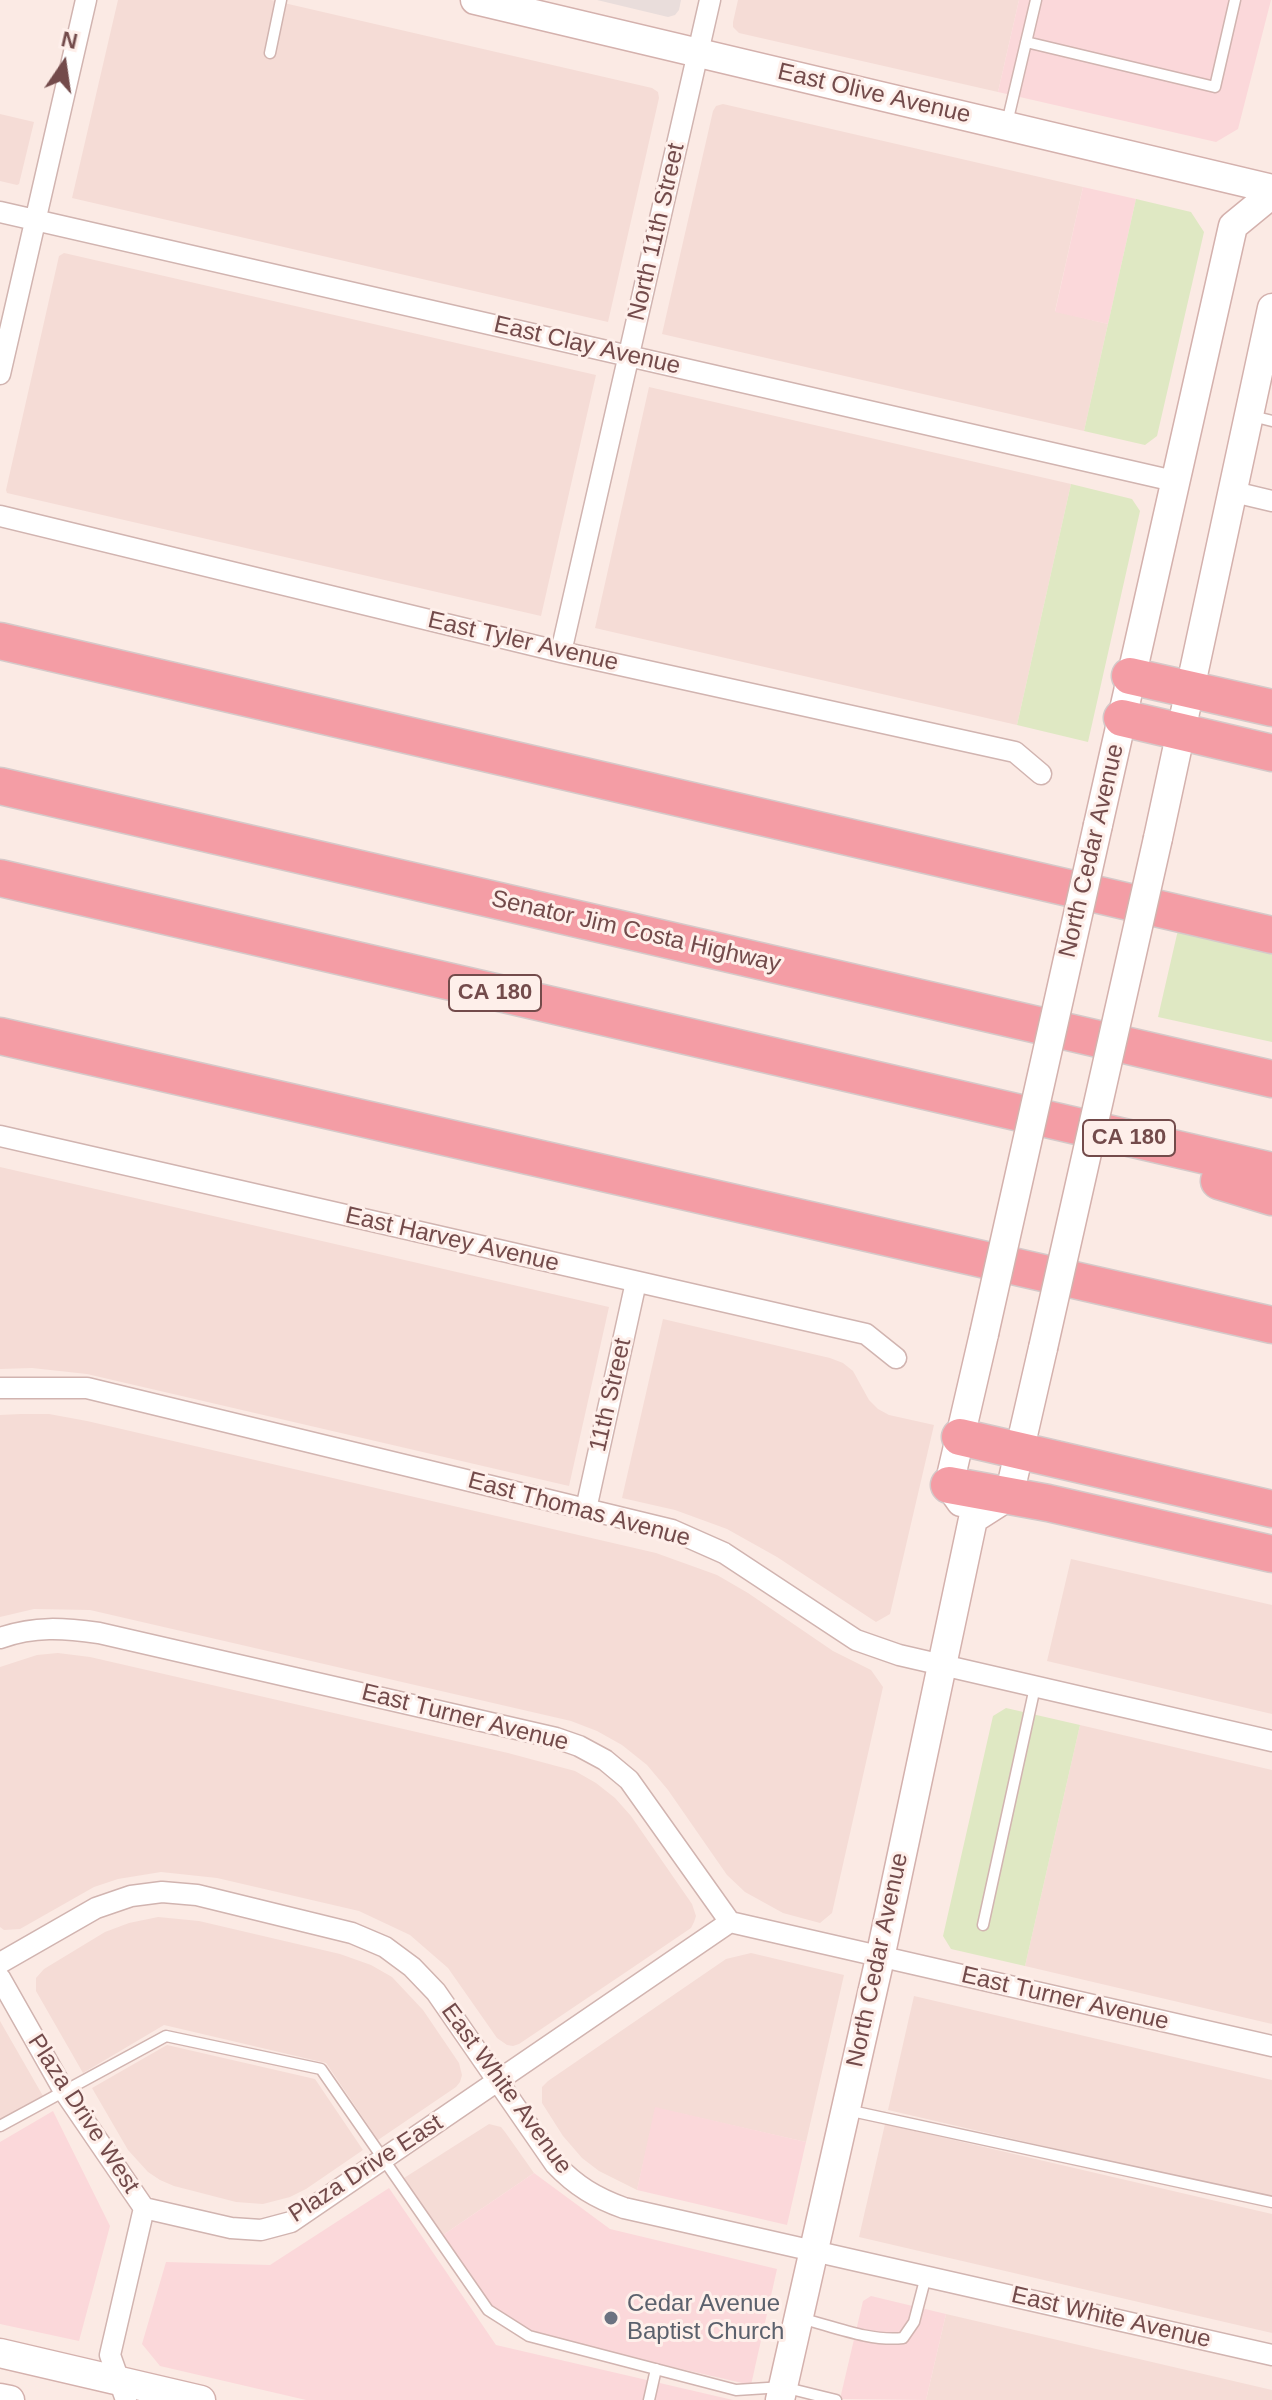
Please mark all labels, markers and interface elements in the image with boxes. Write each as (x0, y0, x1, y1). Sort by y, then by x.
north arrow (24, 24, 104, 104)
text: N (59, 26, 80, 54)
street label: East Olive Avenue (775, 58, 973, 130)
street label: North 11th Street (623, 141, 691, 323)
street label: East Clay Avenue (491, 311, 683, 381)
street label: East Tyler Avenue (425, 606, 621, 678)
street label: North Cedar Avenue (1053, 741, 1131, 961)
street label: Senator Jim Costa Highway (488, 885, 784, 979)
road number: CA 180 (449, 975, 541, 1011)
road number: CA 180 (1083, 1120, 1175, 1156)
street label: East Harvey Avenue (342, 1201, 562, 1279)
street label: 11th Street (584, 1335, 638, 1455)
street label: East Thomas Avenue (465, 1466, 693, 1554)
street label: East Turner Avenue (359, 1678, 571, 1758)
street label: North Cedar Avenue (841, 1850, 915, 2070)
street label: East Turner Avenue (958, 1961, 1172, 2037)
street label: East White Avenue (434, 1998, 578, 2180)
street label: Plaza Drive West (21, 2029, 145, 2199)
street label: Plaza Drive East (284, 2109, 448, 2229)
street label: East White Avenue (1009, 2281, 1213, 2355)
place label: Cedar Avenue Baptist Church (627, 2290, 784, 2346)
marker: Cedar Avenue Baptist Church (602, 2309, 620, 2327)

